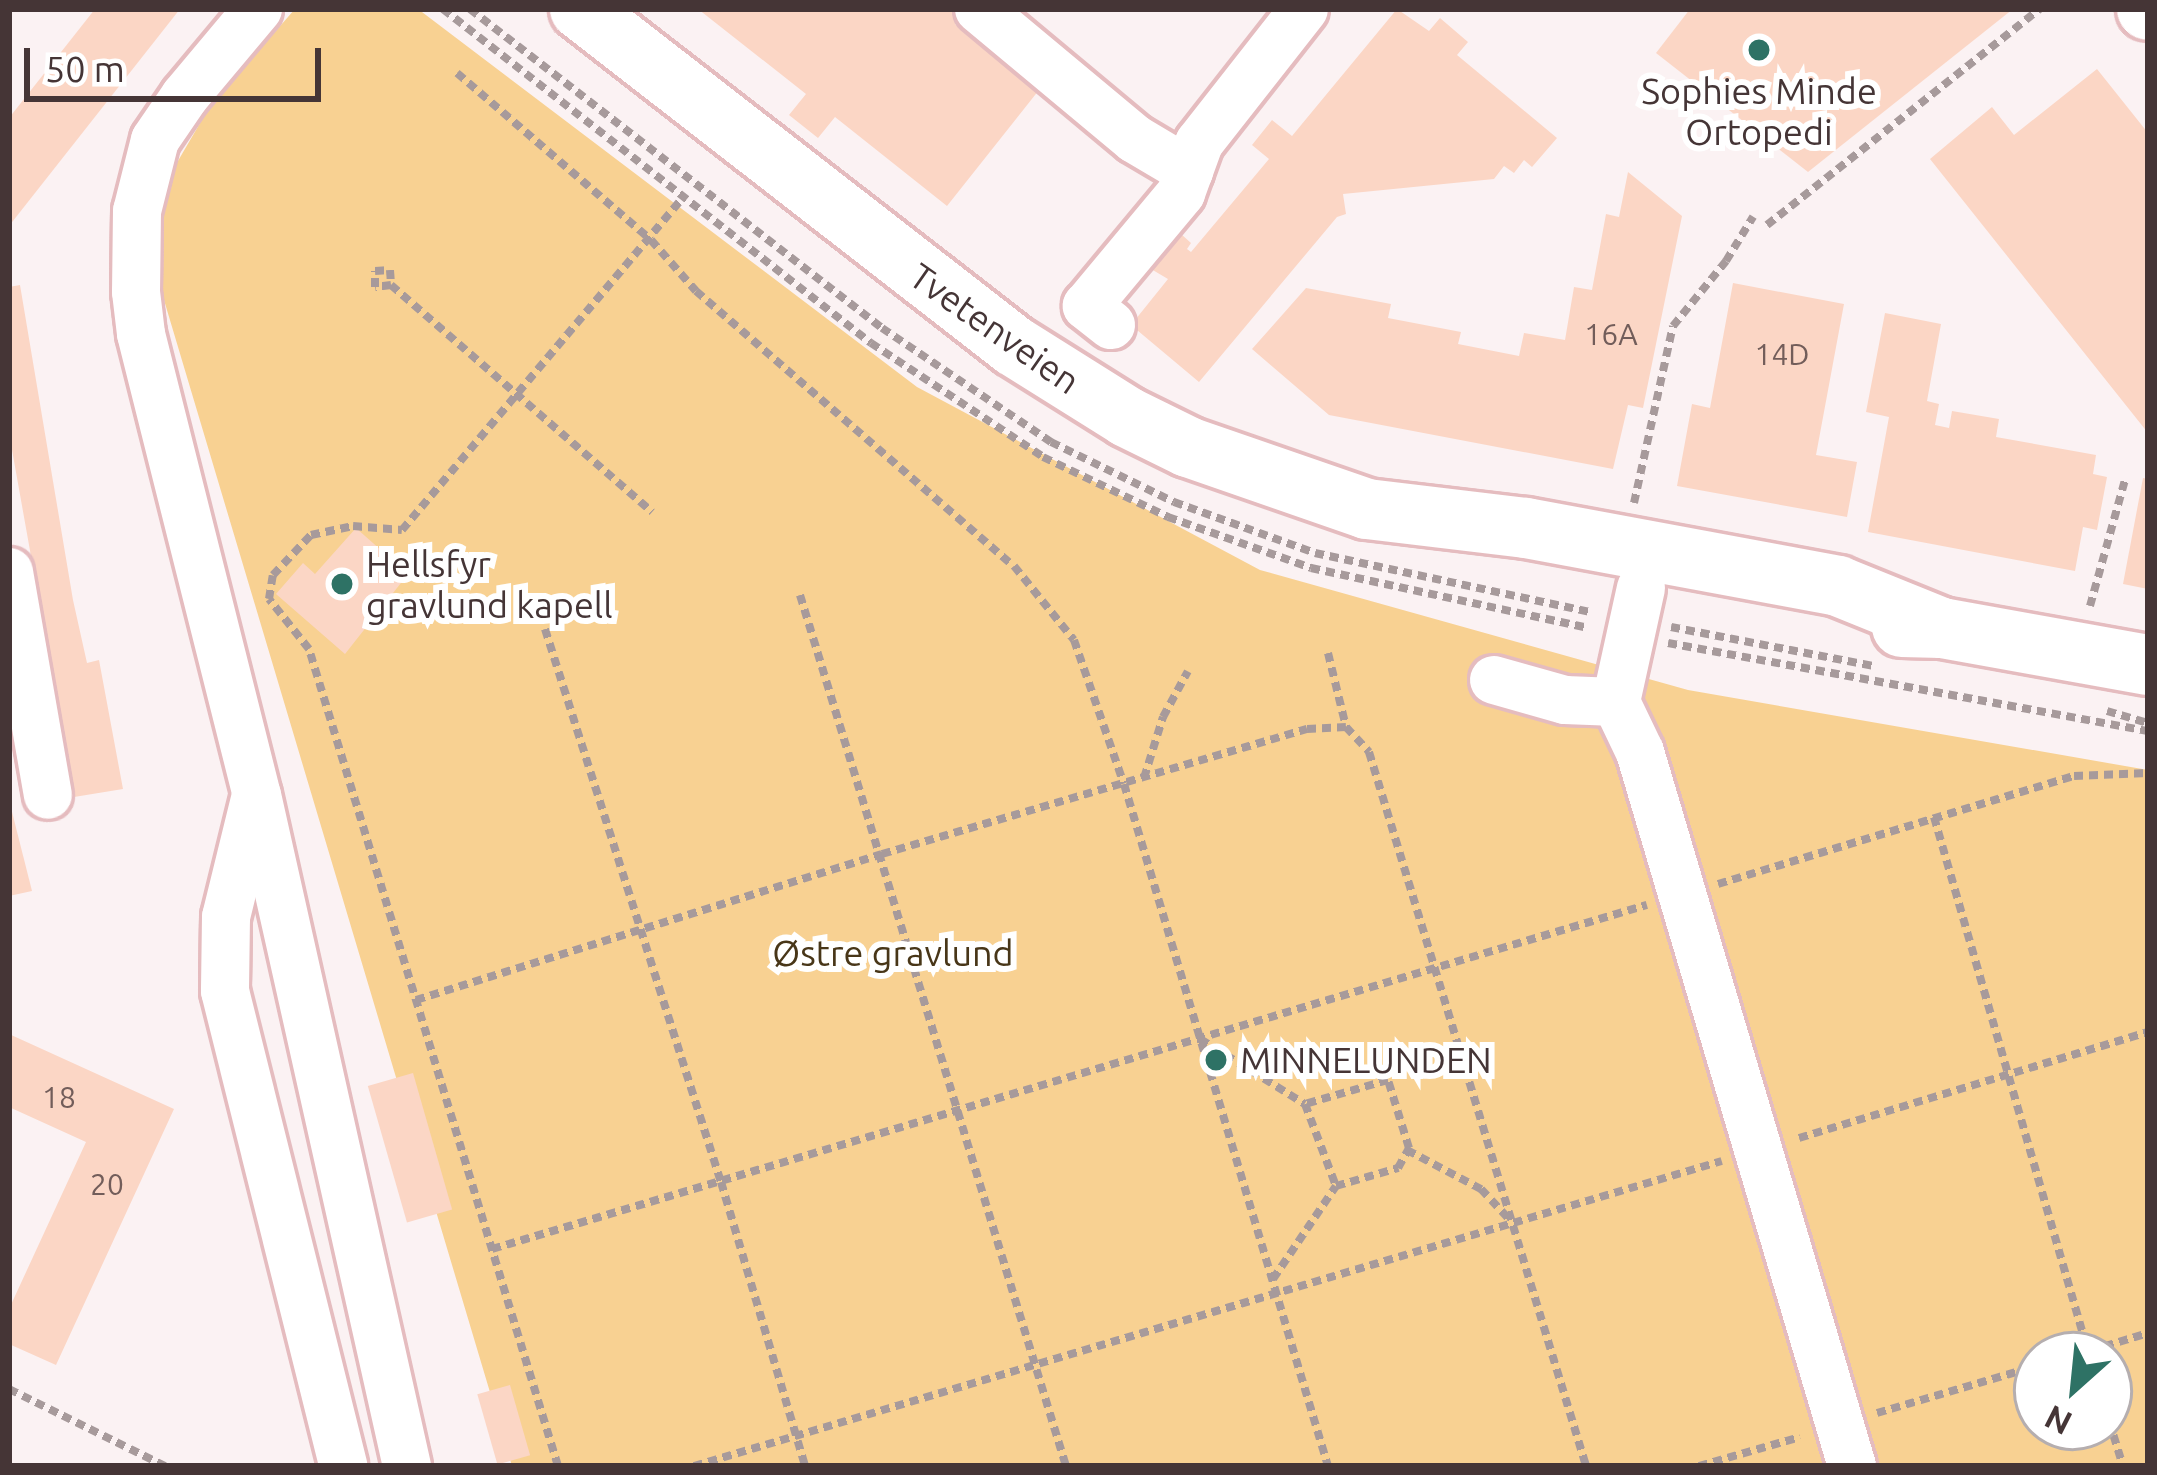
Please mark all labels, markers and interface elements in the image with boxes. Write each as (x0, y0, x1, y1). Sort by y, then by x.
scale bar (30, 24, 327, 98)
marker: Sophies Minde Ortopedi (1746, 37, 1772, 63)
text: 50 m (45, 48, 125, 89)
place label: Sophies Minde Ortopedi (1641, 68, 1877, 153)
street label: Tvetenveien (902, 254, 1088, 402)
house number: 16A (1584, 316, 1638, 352)
house number: 14D (1754, 336, 1810, 372)
place label: Hellsfyr gravlund kapell (366, 541, 613, 626)
marker: Hellsfyr gravlund kapell (329, 571, 355, 597)
park label: Østre gravlund (772, 931, 1014, 975)
place label: MINNELUNDEN (1240, 1038, 1492, 1082)
marker: MINNELUNDEN (1203, 1047, 1229, 1073)
house number: 18 (42, 1079, 76, 1115)
house number: 20 (90, 1166, 124, 1202)
north arrow (2013, 1331, 2133, 1451)
text: N (2038, 1399, 2077, 1443)

